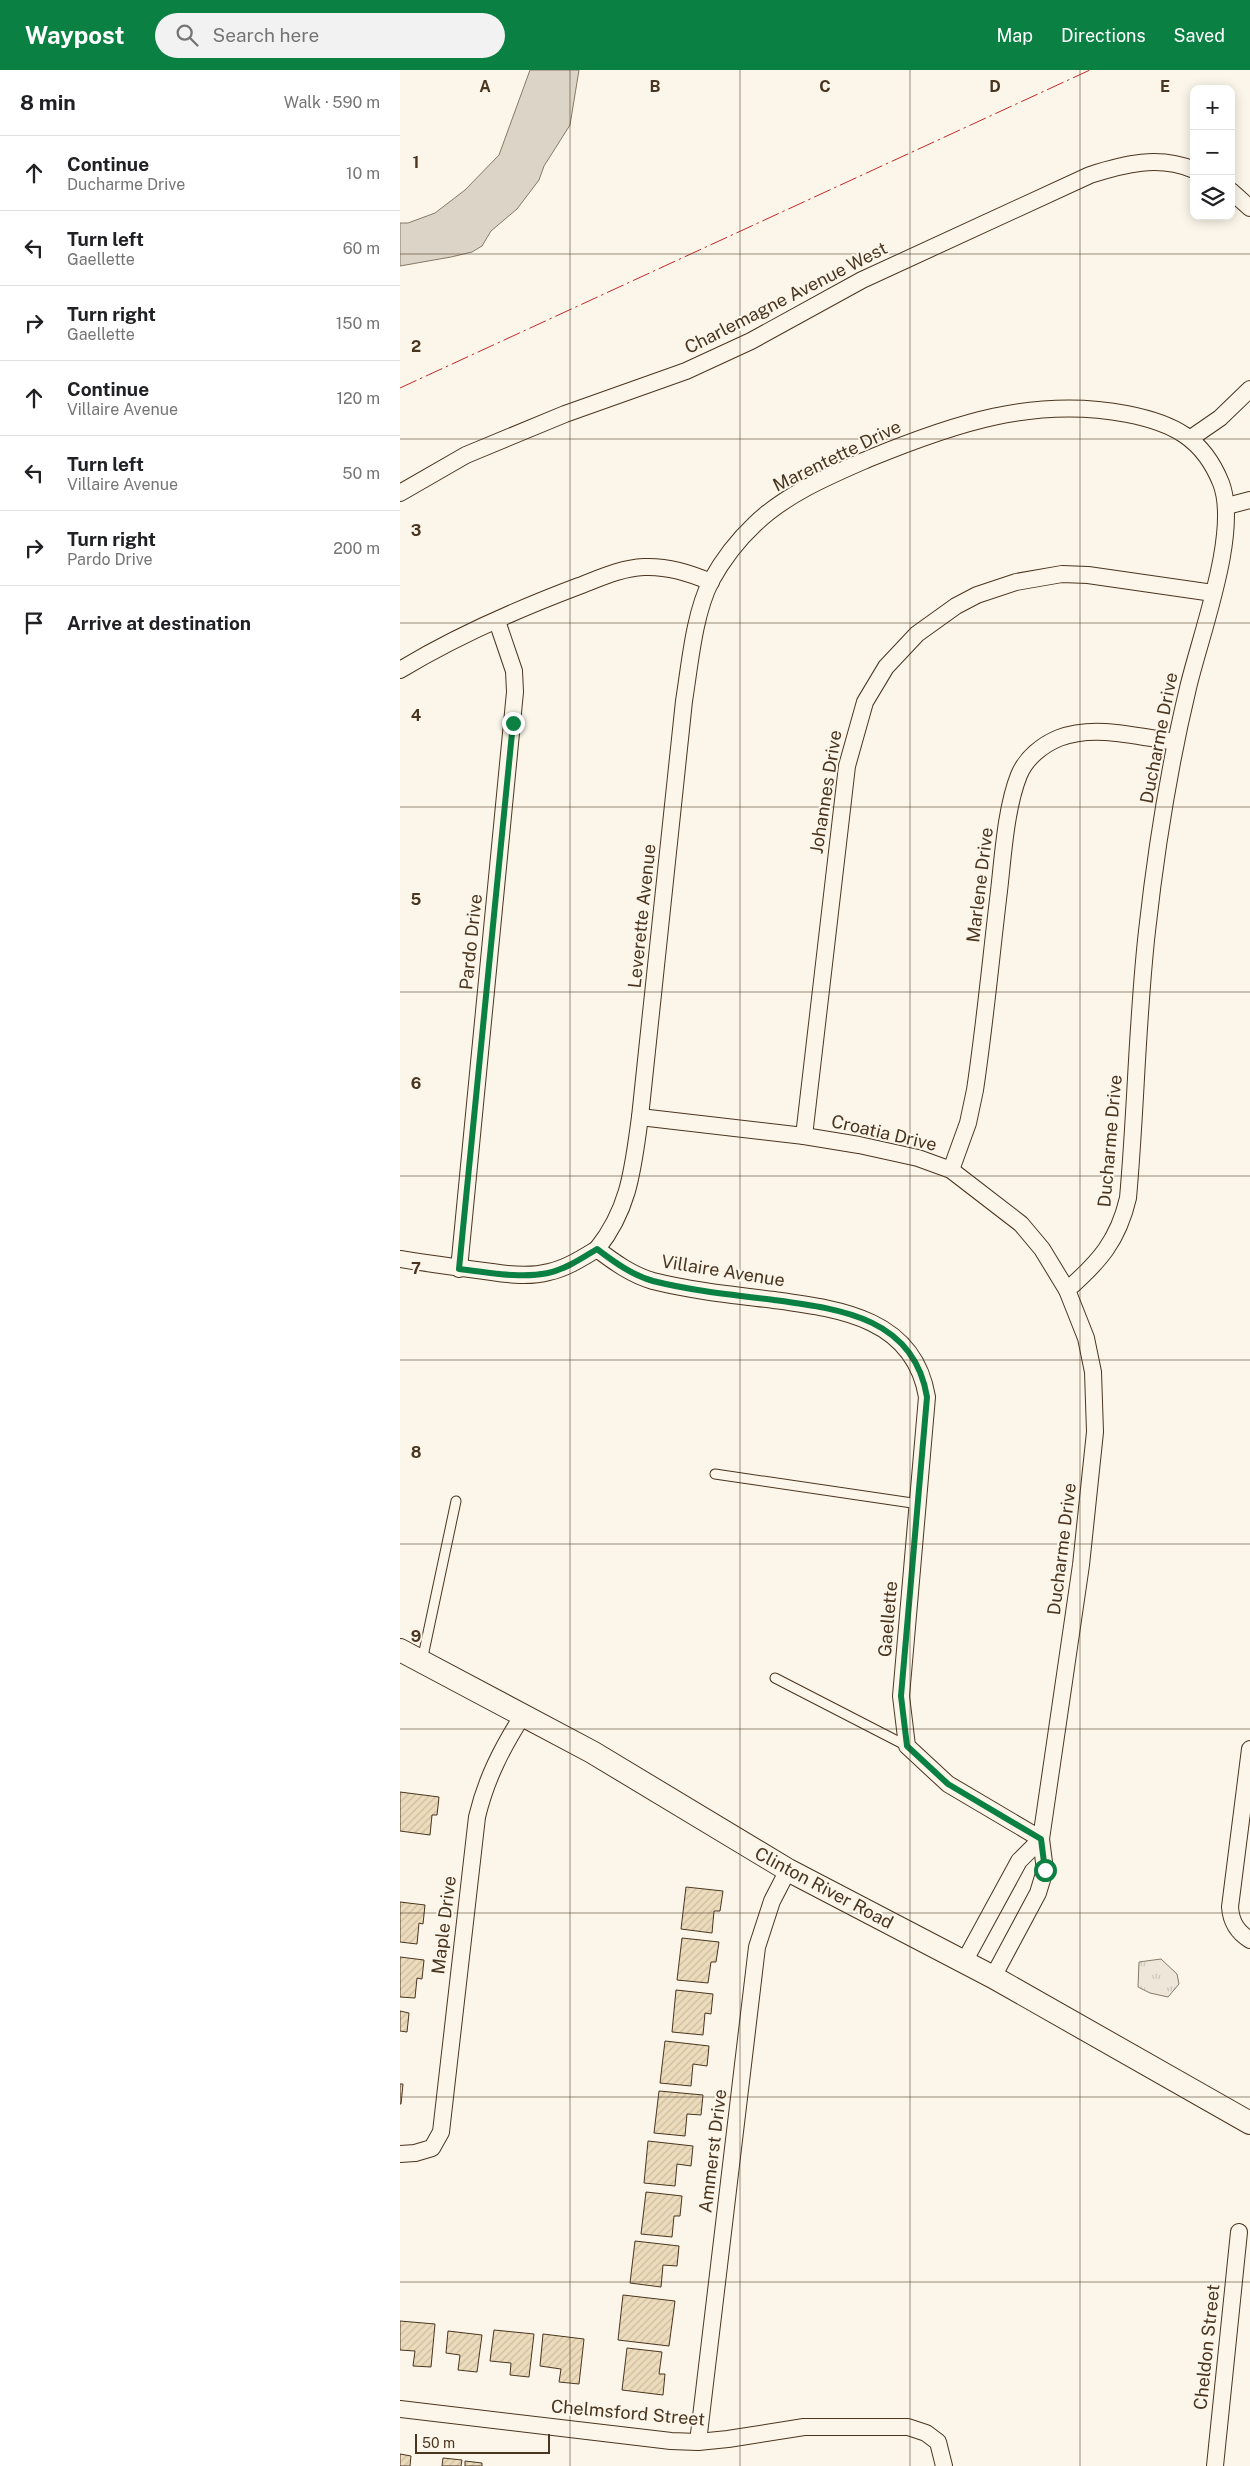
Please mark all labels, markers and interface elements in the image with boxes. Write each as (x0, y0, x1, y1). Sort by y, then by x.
search box (155, 13, 505, 58)
text: Waypost (25, 21, 125, 49)
icon: search (173, 21, 201, 49)
text: Search here (213, 24, 319, 46)
text: Map (996, 25, 1033, 46)
text: Directions (1061, 25, 1146, 46)
text: Saved (1174, 25, 1225, 46)
text: A (479, 77, 491, 96)
text: B (650, 77, 661, 96)
text: C (819, 77, 831, 96)
text: D (989, 77, 1001, 96)
text: E (1160, 77, 1170, 96)
map controls (1190, 85, 1235, 220)
button: + (1190, 85, 1235, 130)
text: 8 min (20, 90, 76, 115)
text: Walk · 590 m (284, 93, 380, 112)
button: − (1190, 130, 1235, 175)
text: Continue (67, 153, 149, 175)
text: 1 (413, 153, 419, 172)
icon: ahead (20, 159, 48, 187)
text: 10 m (346, 164, 380, 183)
text: Ducharme Drive (67, 175, 185, 194)
button: layers (1190, 175, 1235, 220)
text: Turn left (67, 228, 144, 250)
icon: left (20, 234, 48, 262)
street label: Charlemagne Avenue West (681, 237, 891, 358)
text: 60 m (343, 239, 380, 258)
text: Gaellette (67, 250, 135, 269)
text: Turn right (67, 303, 156, 325)
icon: right (20, 309, 48, 337)
text: 150 m (336, 314, 380, 333)
text: Gaellette (67, 325, 135, 344)
text: 2 (411, 337, 421, 356)
text: Continue (67, 378, 149, 400)
icon: ahead (20, 384, 48, 412)
text: 120 m (336, 389, 380, 408)
text: Villaire Avenue (67, 400, 178, 419)
street label: Marentette Drive (769, 415, 904, 496)
text: Turn left (67, 453, 144, 475)
icon: left (20, 459, 48, 487)
text: 50 m (342, 464, 380, 483)
text: Villaire Avenue (67, 475, 178, 494)
text: 3 (411, 521, 421, 540)
text: Turn right (67, 528, 156, 550)
icon: right (20, 534, 48, 562)
text: 200 m (333, 539, 380, 558)
text: Pardo Drive (67, 550, 153, 569)
icon: arrive (20, 609, 48, 637)
text: Arrive at destination (67, 612, 251, 634)
street label: Ducharme Drive (1136, 671, 1182, 805)
text: 4 (411, 706, 422, 725)
route end (502, 712, 525, 735)
street label: Johannes Drive (805, 729, 846, 855)
street label: Marlene Drive (962, 826, 997, 944)
street label: Leverette Avenue (623, 843, 660, 989)
text: 5 (411, 890, 422, 909)
street label: Pardo Drive (455, 893, 486, 991)
text: 6 (411, 1074, 421, 1093)
street label: Ducharme Drive (1093, 1074, 1126, 1208)
street label: Croatia Drive (829, 1110, 939, 1155)
street label: Villaire Avenue (660, 1250, 786, 1291)
text: 7 (411, 1259, 421, 1278)
text: 8 (411, 1443, 422, 1462)
street label: Ducharme Drive (1043, 1482, 1080, 1616)
street label: Gaellette (874, 1580, 901, 1658)
text: 9 (411, 1627, 421, 1646)
street label: Clinton River Road (751, 1842, 897, 1933)
route start (1034, 1859, 1057, 1882)
street label: Maple Drive (427, 1874, 460, 1975)
street label: Ammerst Drive (694, 2088, 731, 2214)
street label: Cheldon Street (1189, 2283, 1224, 2411)
street label: Chelmsford Street (550, 2395, 706, 2430)
scale bar (415, 2431, 550, 2454)
text: 50 m (422, 2435, 455, 2451)

